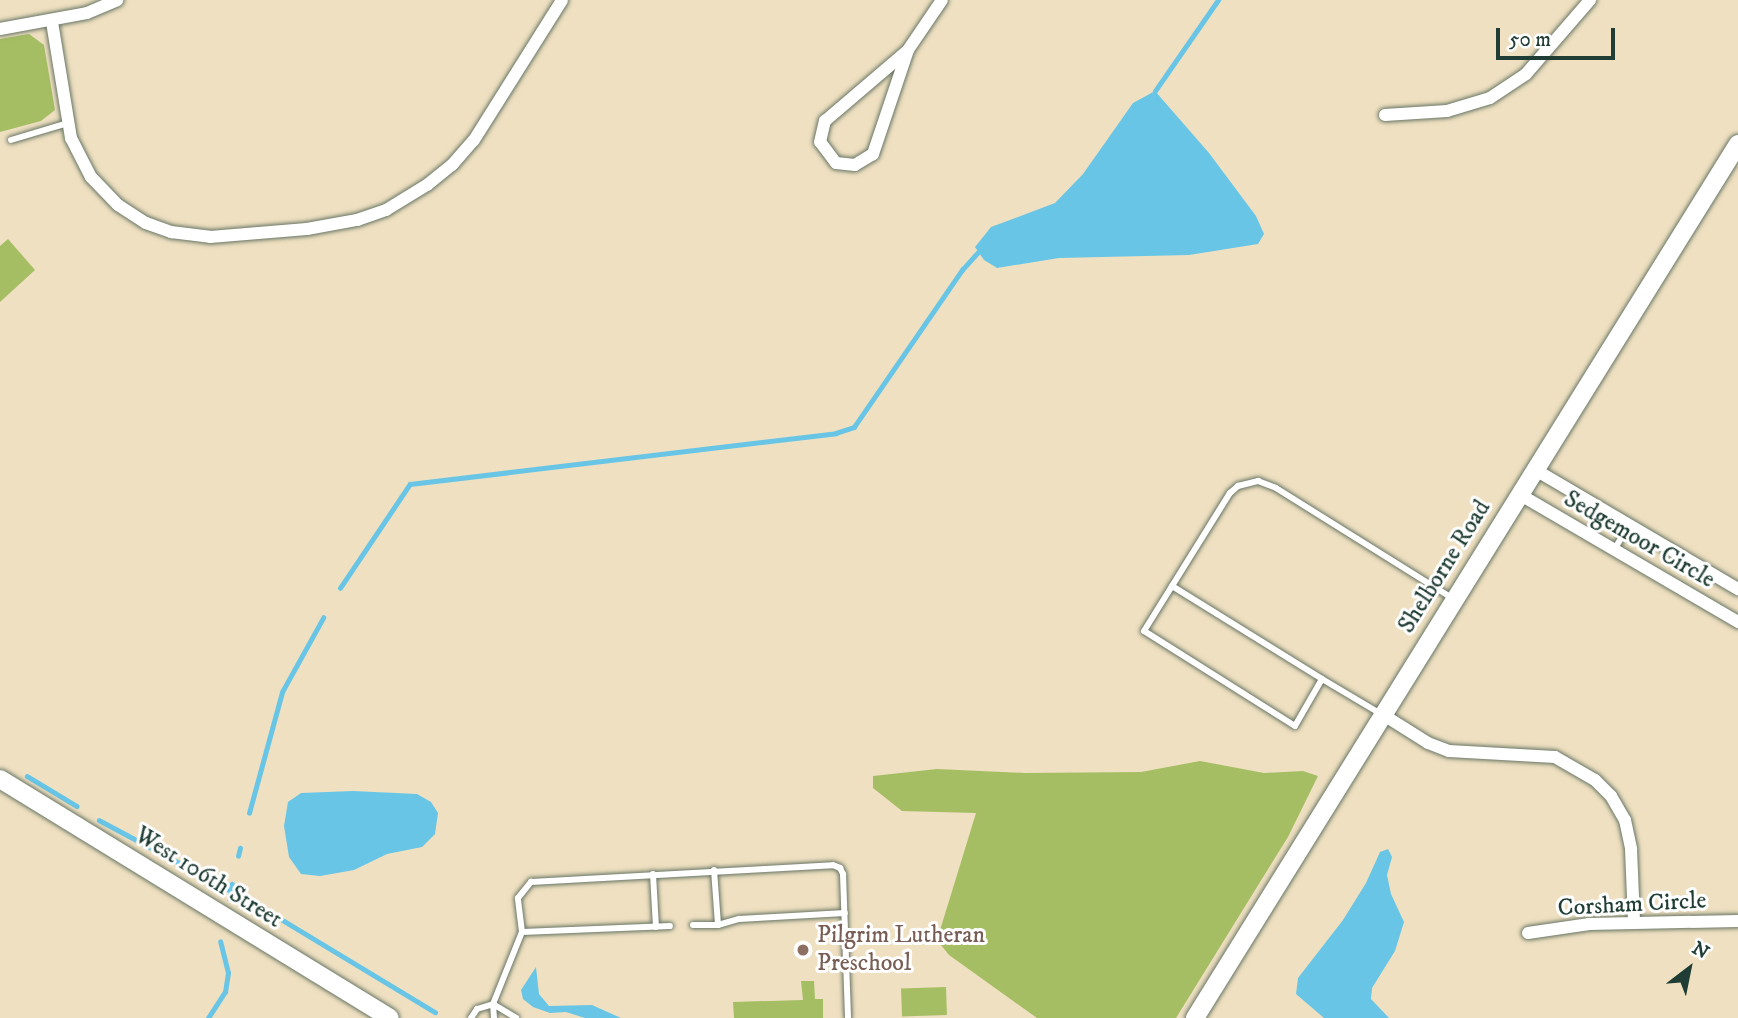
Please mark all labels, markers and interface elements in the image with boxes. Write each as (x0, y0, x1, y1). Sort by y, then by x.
scale bar (1500, 14, 1619, 58)
text: 50 m (1509, 27, 1551, 53)
street label: Sedgemoor Circle (1558, 485, 1720, 595)
street label: Shelborne Road (1393, 495, 1497, 639)
street label: West 106th Street (129, 821, 287, 935)
street label: Corsham Circle (1557, 887, 1707, 923)
place label: Pilgrim Lutheran Preschool (817, 922, 985, 978)
north arrow (1654, 934, 1724, 1004)
text: N (1688, 937, 1713, 965)
marker: Pilgrim Lutheran Preschool (795, 942, 811, 958)

